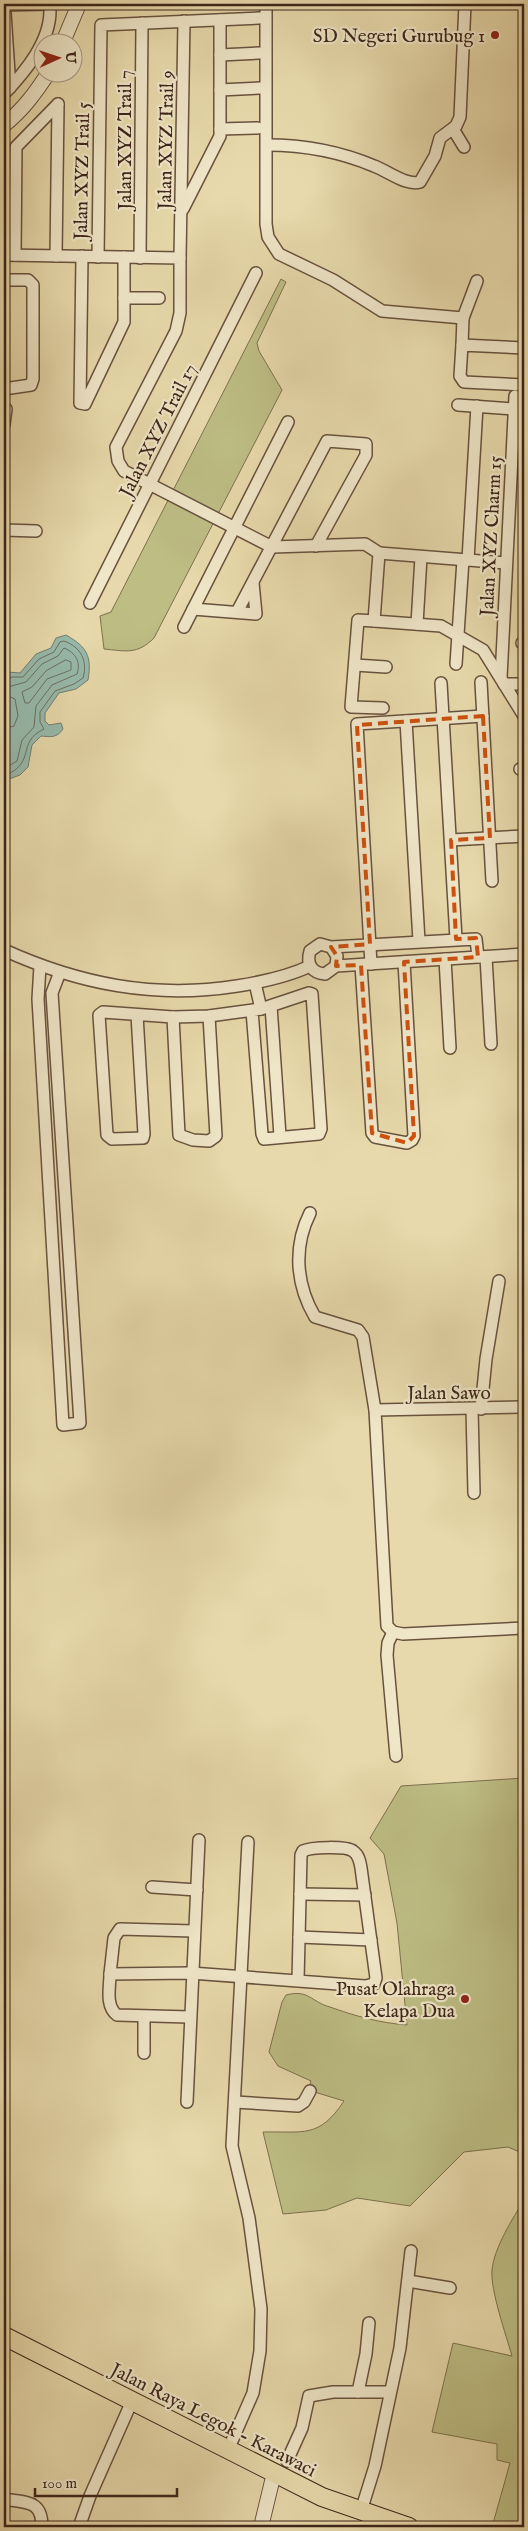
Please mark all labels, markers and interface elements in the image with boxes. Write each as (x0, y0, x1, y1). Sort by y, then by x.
place label: SD Negeri Gurubug 1 (313, 25, 485, 49)
marker: SD Negeri Gurubug 1 (489, 29, 501, 41)
north arrow (32, 32, 82, 82)
text: U (61, 50, 79, 65)
street label: Jalan XYZ Trail 7 (114, 70, 138, 212)
street label: Jalan XYZ Trail 9 (154, 70, 180, 212)
street label: Jalan XYZ Trail 5 (70, 102, 96, 242)
street label: Jalan XYZ Trail 17 (114, 360, 203, 504)
street label: Jalan XYZ Charm 15 (476, 455, 508, 619)
street label: Jalan Sawo (405, 1382, 491, 1406)
place label: Pusat Olahraga Kelapa Dua (336, 1978, 456, 2024)
marker: Pusat Olahraga Kelapa Dua (459, 1993, 471, 2005)
street label: Jalan Raya Legok - Karawaci (104, 2357, 320, 2483)
scale bar (35, 2466, 178, 2498)
text: 100 m (42, 2474, 78, 2493)

